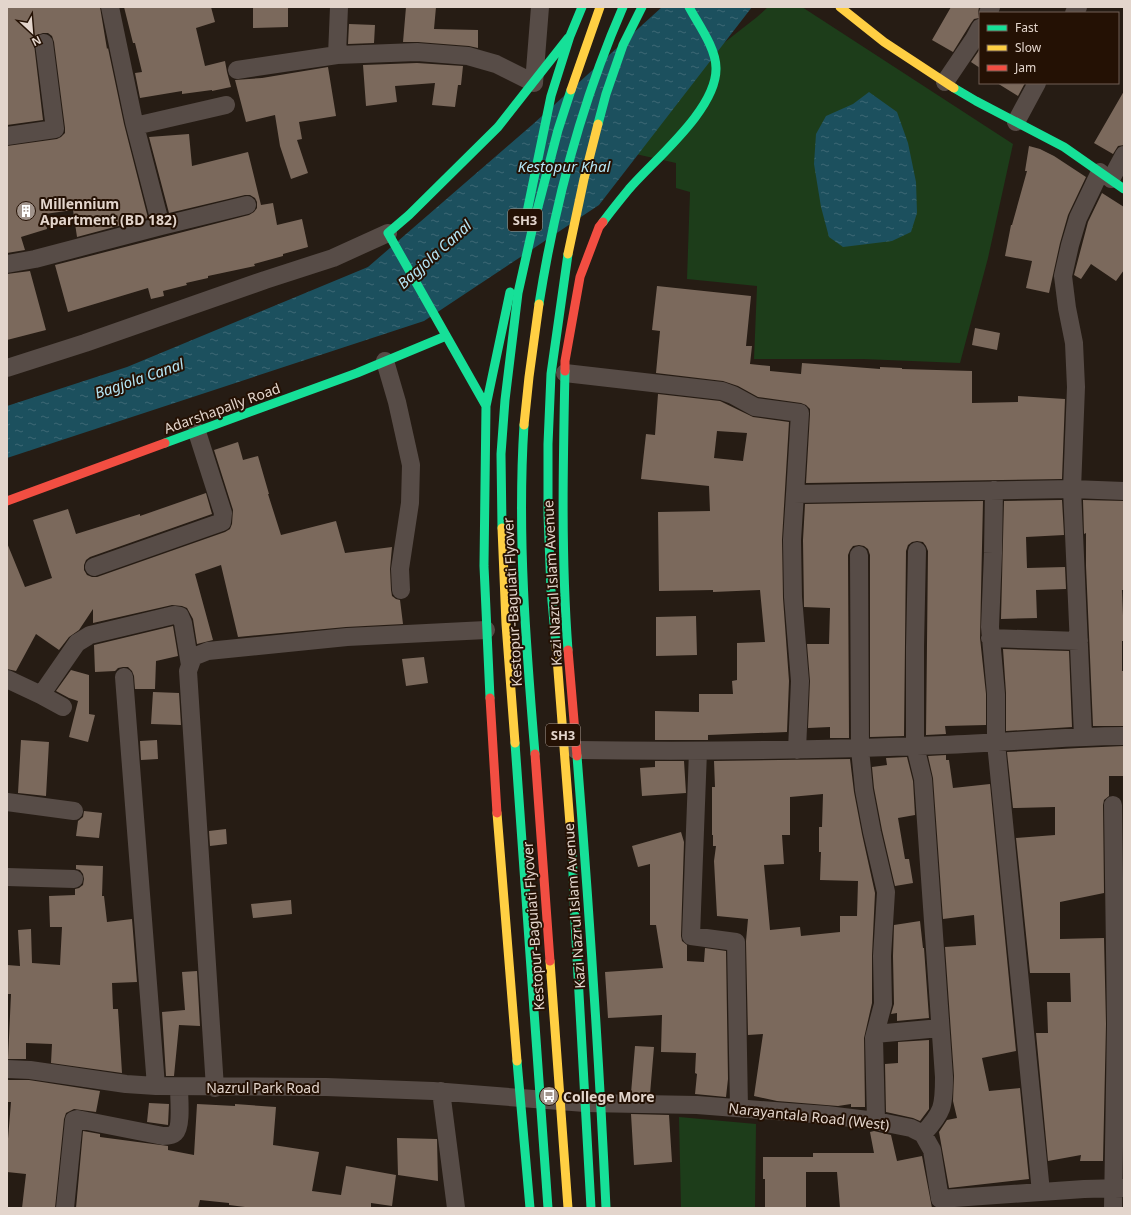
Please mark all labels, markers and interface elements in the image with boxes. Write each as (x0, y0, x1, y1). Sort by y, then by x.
north arrow (12, 12, 52, 52)
legend (979, 12, 1119, 84)
text: Fast (1015, 19, 1039, 36)
text: N (29, 33, 44, 50)
text: Slow (1015, 39, 1042, 56)
text: Jam (1014, 59, 1036, 76)
water label: Kestopur Khal (518, 156, 611, 176)
place label: Millennium Apartment (BD 182) (40, 194, 177, 229)
building icon: Millennium Apartment (BD 182) (15, 200, 37, 222)
road number: SH3 (508, 209, 542, 231)
water label: Bagjola Canal (393, 215, 476, 293)
water label: Bagjola Canal (92, 353, 187, 403)
street label: Adarshapally Road (161, 378, 283, 438)
street label: Kazi Nazrul Islam Avenue (538, 500, 566, 666)
street label: Kestopur-Baguiati Flyover (498, 517, 526, 687)
road number: SH3 (546, 724, 580, 746)
street label: Kazi Nazrul Islam Avenue (559, 822, 589, 989)
street label: Kestopur-Baguiati Flyover (518, 841, 548, 1011)
street label: Nazrul Park Road (206, 1078, 320, 1097)
bus stop icon: College More (538, 1085, 560, 1107)
place label: College More (563, 1087, 655, 1106)
street label: Narayantala Road (West) (728, 1098, 890, 1134)

